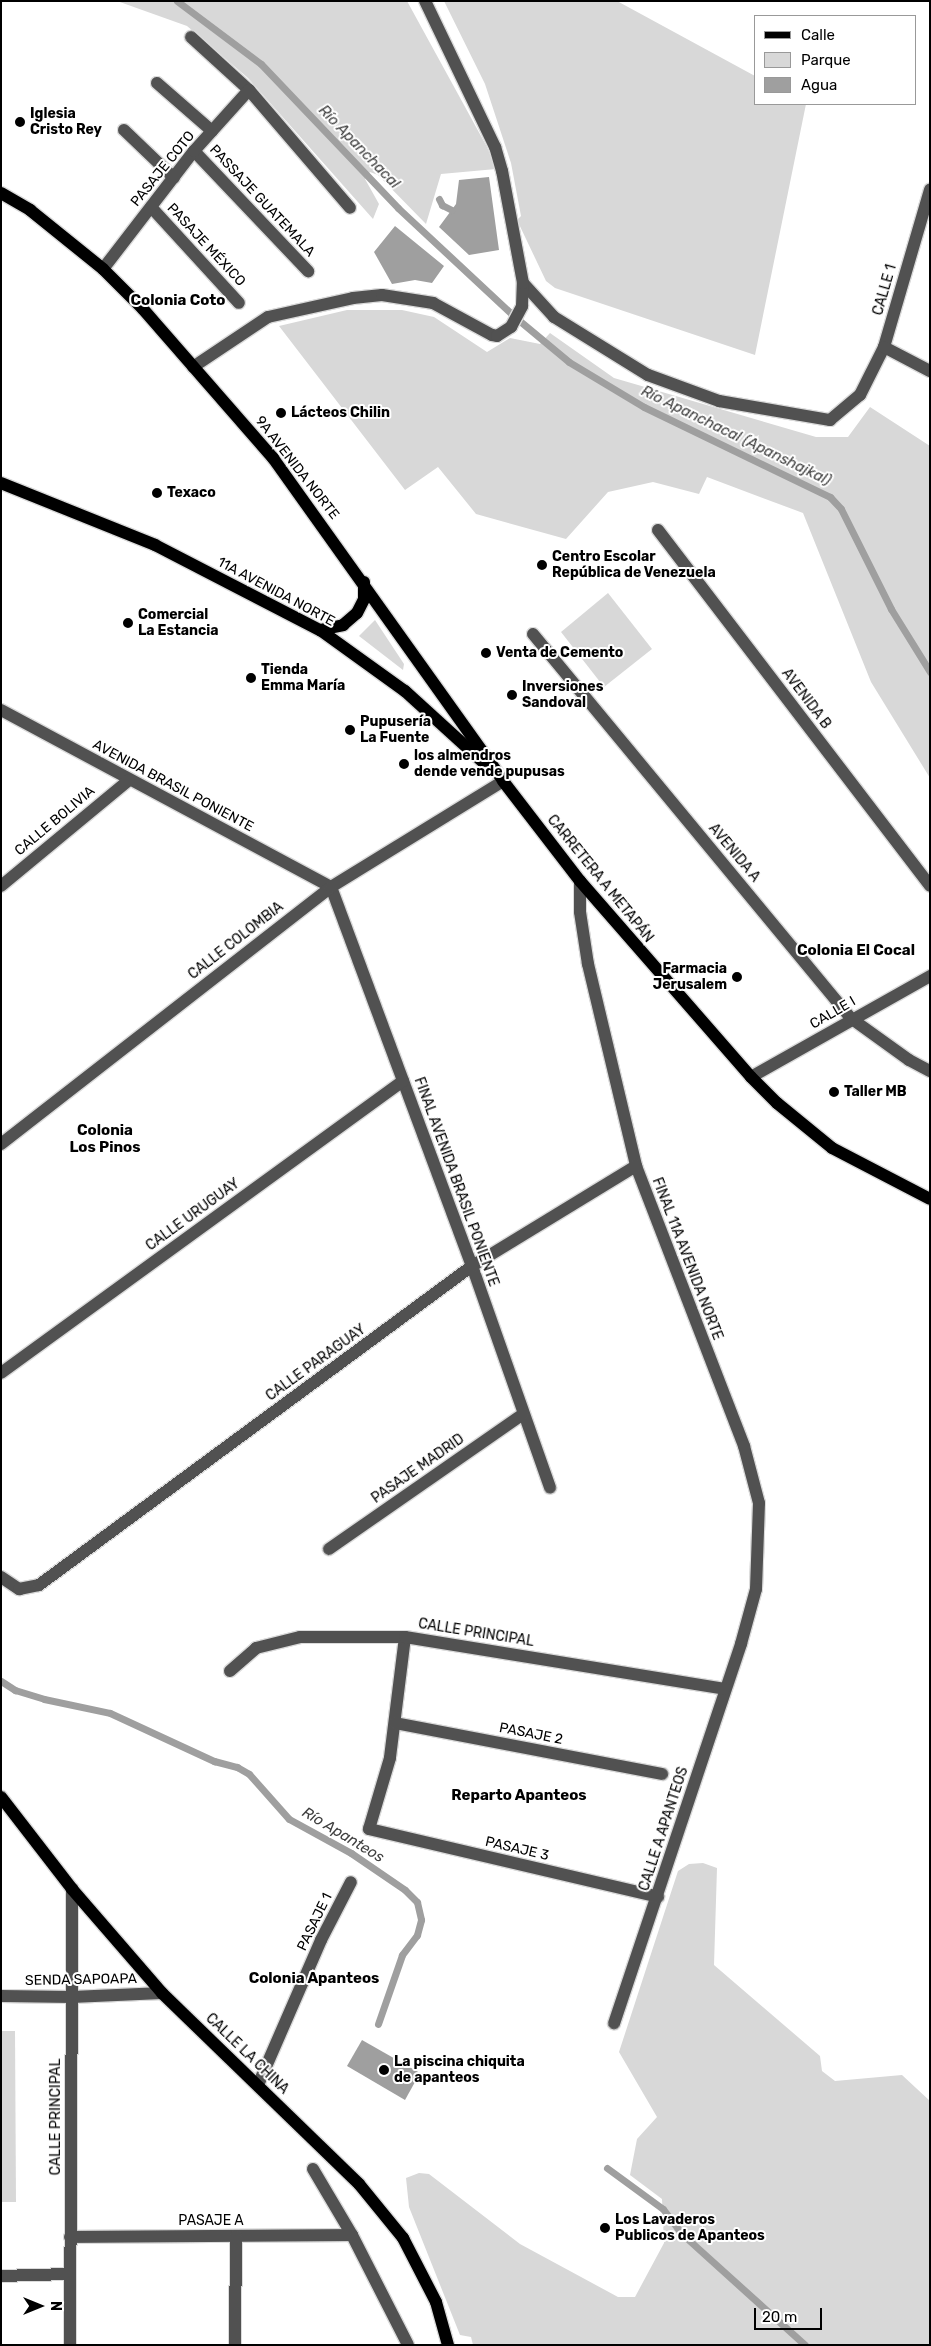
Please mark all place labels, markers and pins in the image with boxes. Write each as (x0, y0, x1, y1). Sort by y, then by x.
place label: Iglesia Cristo Rey (30, 106, 102, 138)
marker: Iglesia Cristo Rey (14, 116, 26, 128)
place label: Lácteos Chilin (291, 405, 390, 421)
marker: Lácteos Chilin (275, 407, 287, 419)
place label: Texaco (167, 485, 216, 501)
marker: Texaco (151, 487, 163, 499)
place label: Centro Escolar República de Venezuela (552, 549, 716, 582)
marker: Centro Escolar República de Venezuela (536, 559, 548, 571)
place label: Comercial La Estancia (138, 607, 219, 640)
marker: Comercial La Estancia (122, 617, 134, 629)
place label: Venta de Cemento (496, 645, 623, 661)
marker: Venta de Cemento (480, 647, 492, 659)
place label: Tienda Emma María (261, 662, 345, 694)
marker: Tienda Emma María (245, 672, 257, 684)
place label: Inversiones Sandoval (522, 679, 603, 712)
marker: Inversiones Sandoval (506, 689, 518, 701)
place label: Pupusería La Fuente (360, 714, 431, 746)
marker: Pupusería La Fuente (344, 724, 356, 736)
place label: los almendros dende vende pupusas (414, 748, 565, 780)
marker: los almendros dende vende pupusas (398, 758, 410, 770)
place label: Farmacia Jerusalem (653, 961, 727, 994)
marker: Farmacia Jerusalem (731, 971, 743, 983)
place label: Taller MB (844, 1084, 907, 1100)
marker: Taller MB (828, 1086, 840, 1098)
place label: La piscina chiquita de apanteos (394, 2054, 525, 2086)
marker: La piscina chiquita de apanteos (378, 2064, 390, 2076)
place label: Los Lavaderos Publicos de Apanteos (615, 2212, 765, 2244)
marker: Los Lavaderos Publicos de Apanteos (599, 2222, 611, 2234)

